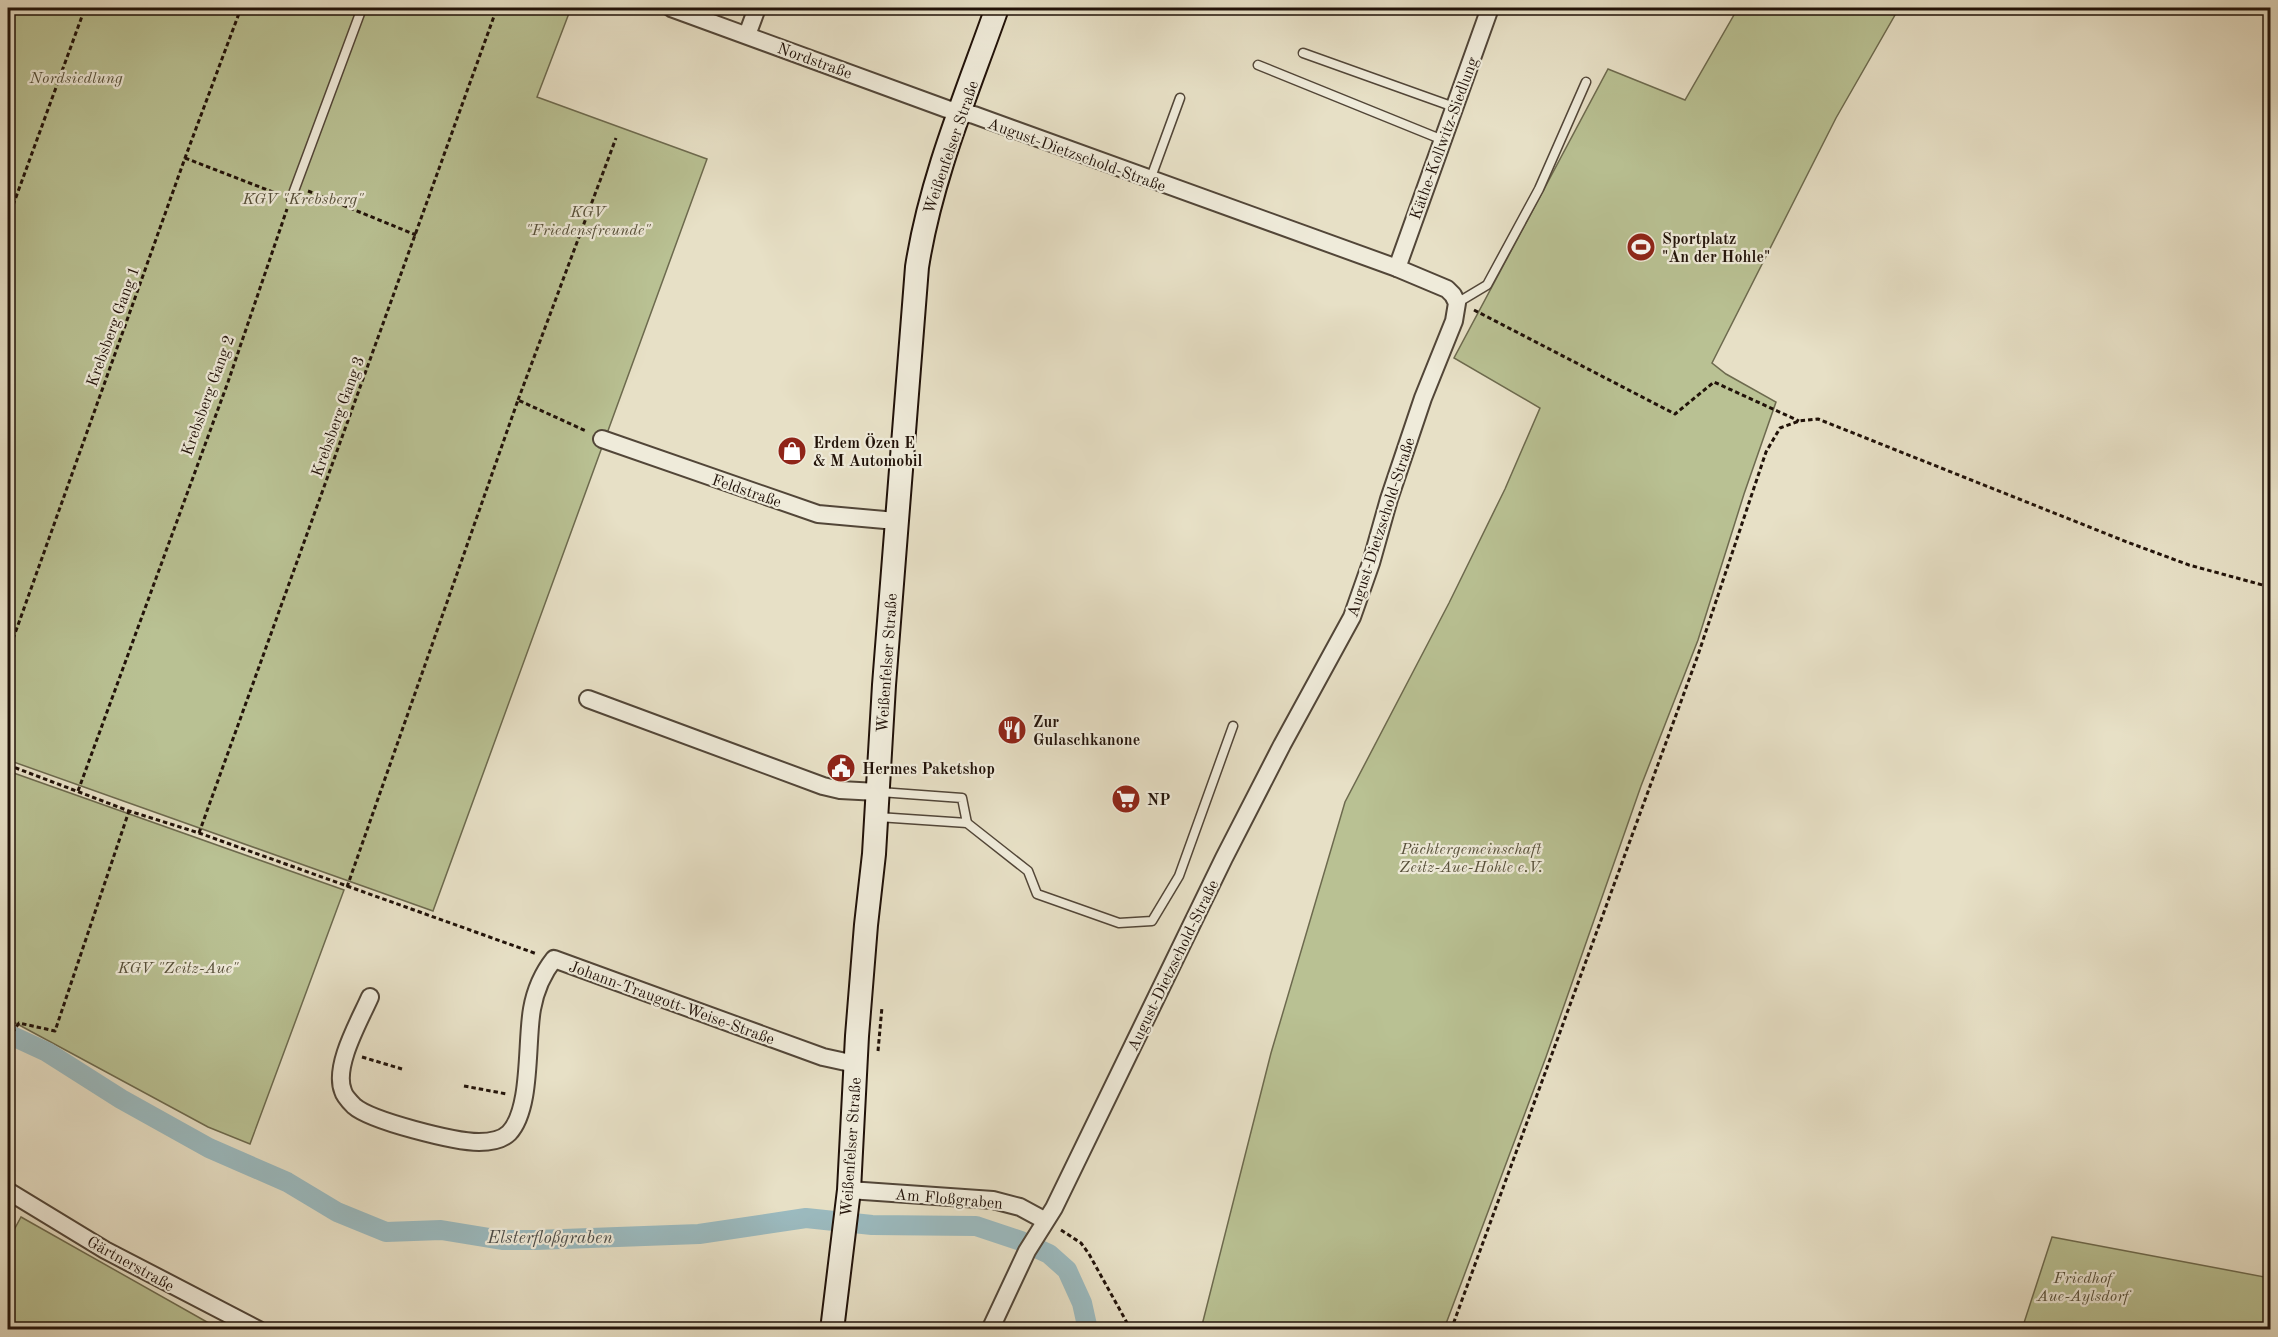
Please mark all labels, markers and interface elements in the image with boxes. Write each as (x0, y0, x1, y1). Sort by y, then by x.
street label: Nordstraße (775, 41, 854, 83)
street label: Käthe-Kollwitz-Siedlung (1408, 55, 1482, 222)
park label: Nordsiedlung (28, 71, 123, 87)
street label: Weißenfelser Straße (922, 79, 982, 216)
street label: August-Dietzschold-Straße (985, 116, 1167, 196)
park label: KGV "Krebsberg" (241, 192, 364, 208)
park label: KGV "Friedensfreunde" (525, 205, 651, 239)
sports icon: Sportplatz "An der Hohle" (1625, 231, 1657, 263)
place label: Sportplatz "An der Hohle" (1662, 232, 1770, 266)
street label: Krebsberg Gang 1 (85, 264, 143, 389)
street label: Krebsberg Gang 2 (180, 333, 238, 458)
street label: Krebsberg Gang 3 (310, 354, 368, 479)
place label: Erdem Özen E & M Automobil (813, 433, 923, 470)
shop icon: Erdem Özen E & M Automobil (776, 435, 808, 467)
street label: August-Dietzschold-Straße (1345, 436, 1419, 620)
street label: Feldstraße (709, 473, 783, 511)
street label: Weißenfelser Straße (875, 593, 901, 733)
restaurant icon: Zur Gulaschkanone (996, 714, 1028, 746)
place label: Zur Gulaschkanone (1033, 715, 1140, 749)
public building icon: Hermes Paketshop (825, 752, 857, 784)
place label: Hermes Paketshop (862, 762, 995, 778)
supermarket icon: NP (1110, 783, 1142, 815)
place label: NP (1147, 793, 1170, 809)
park label: Pächtergemeinschaft Zeitz-Aue-Hohle e.V. (1399, 842, 1543, 876)
street label: August-Dietzschold-Straße (1125, 878, 1222, 1054)
street label: Johann-Traugott-Weise-Straße (566, 959, 776, 1049)
park label: KGV "Zeitz-Aue" (117, 961, 239, 977)
street label: Weißenfelser Straße (839, 1077, 865, 1217)
street label: Am Floßgraben (894, 1187, 1004, 1213)
water label: Elsterfloßgraben (486, 1229, 613, 1247)
street label: Gärtnerstraße (84, 1234, 176, 1295)
park label: Friedhof Aue-Aylsdorf (2036, 1271, 2132, 1305)

